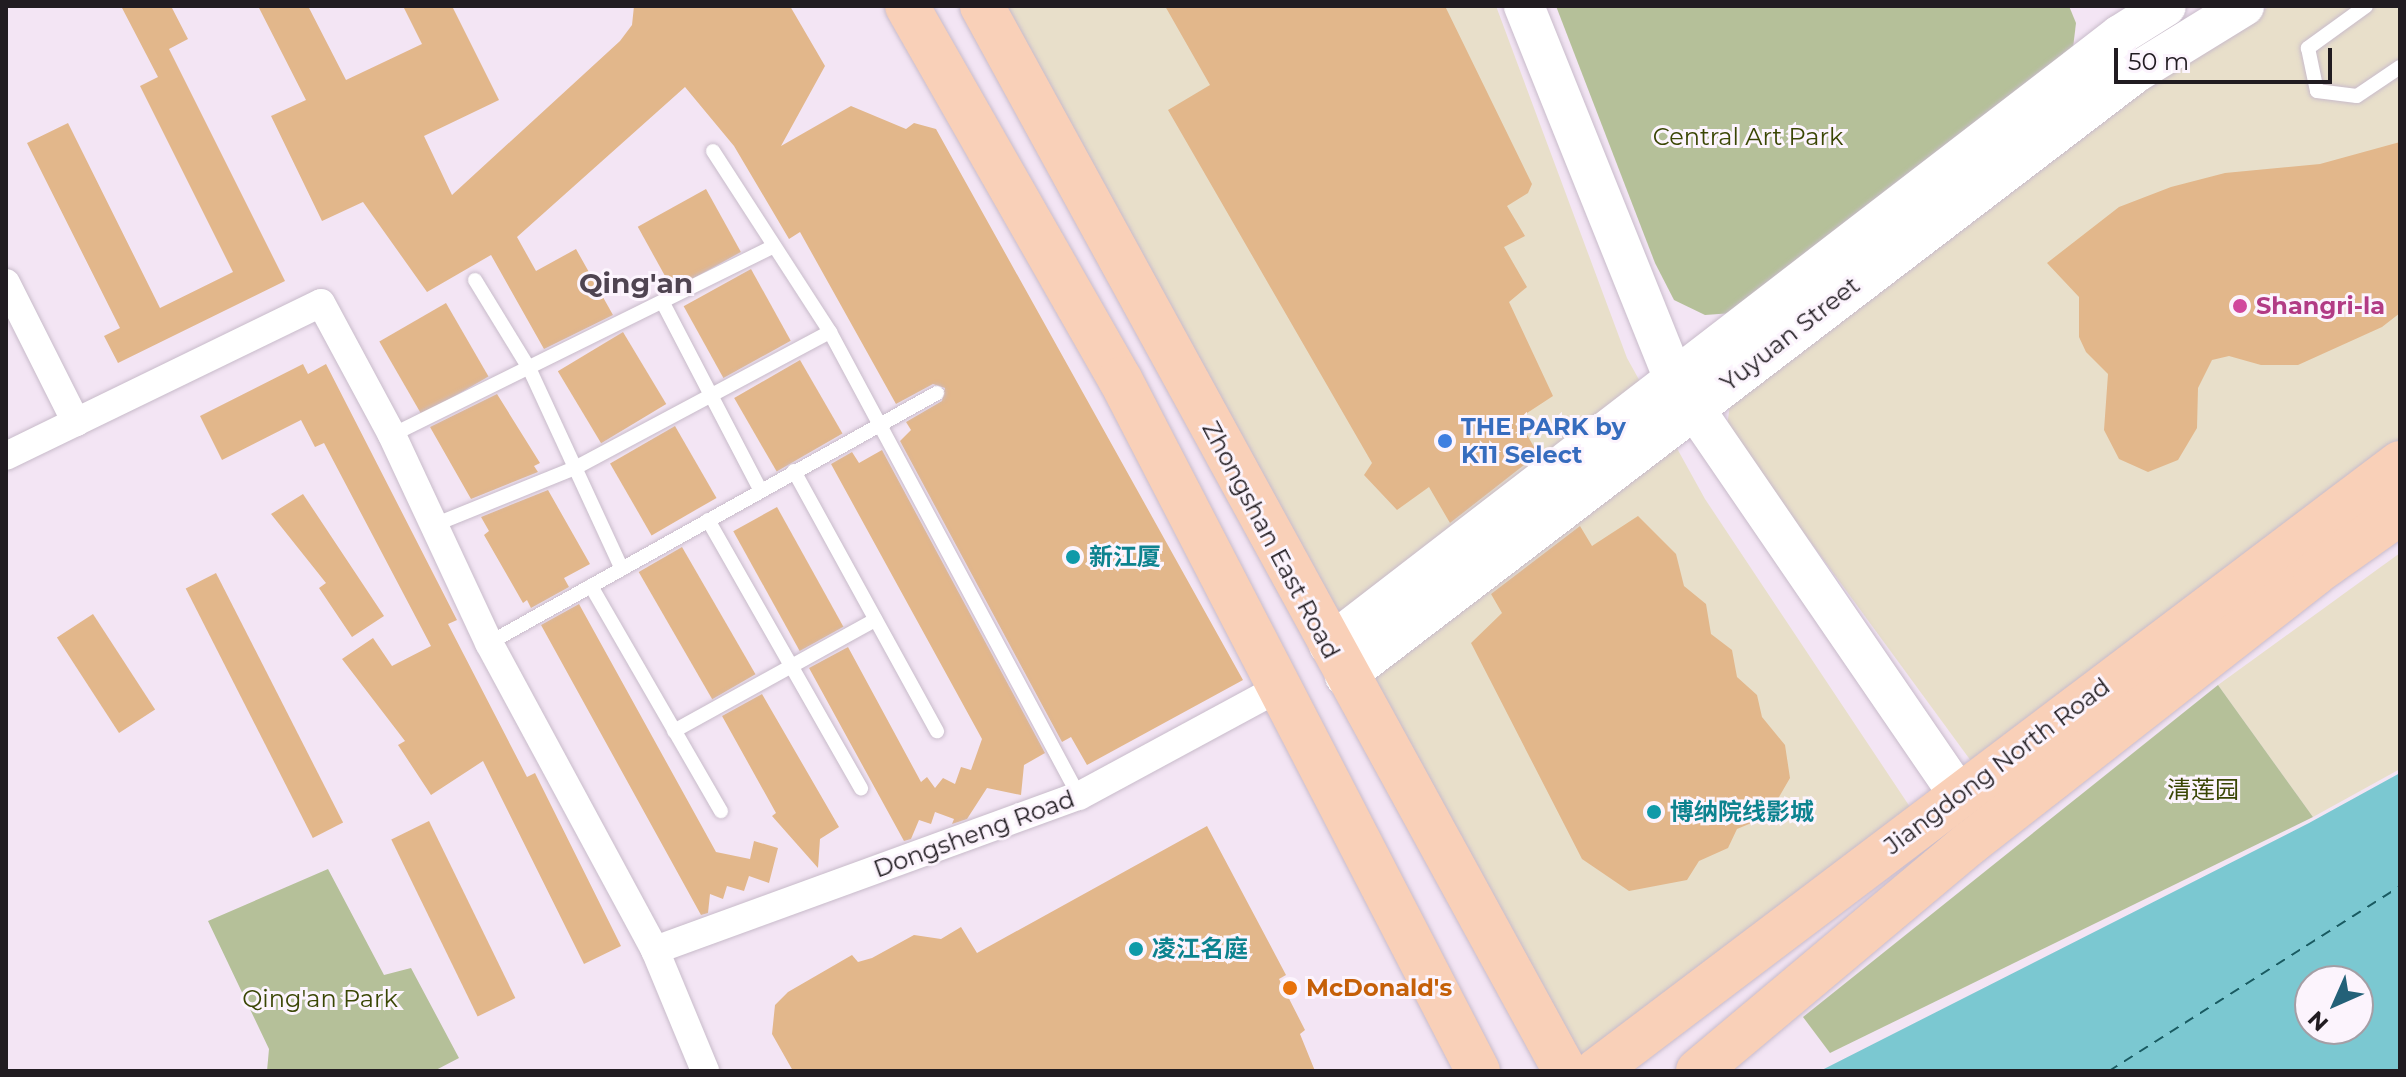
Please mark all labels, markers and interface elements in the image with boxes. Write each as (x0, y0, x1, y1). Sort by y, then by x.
scale bar (2118, 32, 2336, 82)
text: 50 m (2128, 47, 2189, 76)
park label: Central Art Park (1653, 123, 1843, 151)
district label: Qing'an (579, 266, 693, 300)
street label: Yuyuan Street (1715, 271, 1865, 397)
place label: Shangri-la (2256, 292, 2385, 320)
marker: Shangri-la (2231, 297, 2249, 315)
place label: THE PARK by K11 Select (1461, 413, 1626, 469)
street label: Zhongshan East Road (1196, 416, 1346, 664)
marker: THE PARK by K11 Select (1436, 432, 1454, 450)
place label: 新江厦 (1089, 543, 1161, 571)
marker: 新江厦 (1064, 548, 1082, 566)
street label: Jiangdong North Road (1878, 672, 2116, 860)
park label: 清莲园 (2167, 776, 2239, 804)
street label: Dongsheng Road (870, 784, 1078, 884)
place label: 博纳院线影城 (1670, 798, 1814, 826)
marker: 博纳院线影城 (1645, 803, 1663, 821)
place label: 凌江名庭 (1152, 935, 1248, 963)
marker: 凌江名庭 (1127, 940, 1145, 958)
north arrow (2294, 965, 2374, 1045)
place label: McDonald's (1306, 974, 1452, 1002)
marker: McDonald's (1281, 979, 1299, 997)
park label: Qing'an Park (242, 985, 398, 1013)
text: N (2302, 1005, 2334, 1037)

